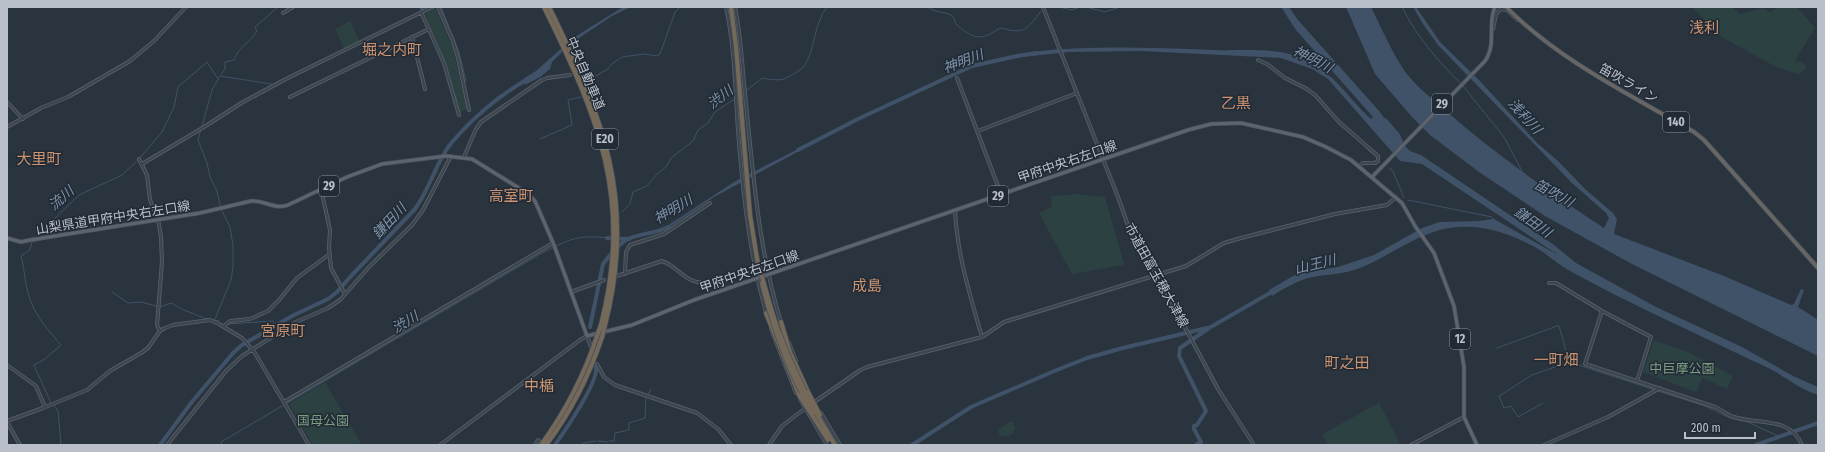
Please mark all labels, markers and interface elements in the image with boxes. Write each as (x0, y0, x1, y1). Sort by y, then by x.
district label: 浅利 (1689, 19, 1719, 37)
street label: 中央自動車道 (563, 34, 608, 112)
district label: 堀之内町 (362, 41, 422, 59)
water label: 神明川 (1290, 42, 1337, 77)
water label: 神明川 (941, 45, 988, 77)
street label: 笛吹ライン (1597, 61, 1661, 106)
water label: 渋川 (704, 81, 738, 113)
district label: 乙黒 (1221, 94, 1251, 112)
road number: 29 (1432, 94, 1452, 114)
water label: 浅利川 (1504, 95, 1546, 139)
road number: 140 (1663, 112, 1689, 132)
road number: E20 (592, 129, 618, 149)
street label: 甲府中央右左口線 (1016, 137, 1119, 185)
district label: 大里町 (16, 150, 62, 168)
road number: 29 (319, 176, 339, 196)
water label: 笛吹川 (1531, 176, 1578, 212)
water label: 流川 (45, 181, 79, 214)
road number: 29 (988, 186, 1008, 206)
district label: 高室町 (488, 187, 534, 205)
water label: 神明川 (651, 190, 697, 228)
street label: 山梨県道甲府中央右左口線 (35, 198, 191, 237)
water label: 鎌田川 (369, 199, 411, 242)
water label: 鎌田川 (1511, 203, 1556, 243)
street label: 市道田富玉穂大津線 (1122, 220, 1191, 330)
street label: 甲府中央右左口線 (698, 247, 801, 295)
water label: 山王川 (1293, 251, 1339, 278)
district label: 成島 (852, 277, 882, 295)
water label: 渋川 (389, 307, 423, 337)
district label: 宮原町 (260, 322, 306, 340)
road number: 12 (1450, 329, 1470, 349)
district label: 一町畑 (1533, 351, 1579, 369)
district label: 町之田 (1324, 354, 1370, 372)
park label: 中巨摩公園 (1649, 361, 1715, 376)
district label: 中楯 (524, 377, 554, 395)
park label: 国母公園 (297, 413, 349, 428)
scale bar (1685, 414, 1755, 440)
text: 200 m (1691, 421, 1721, 435)

